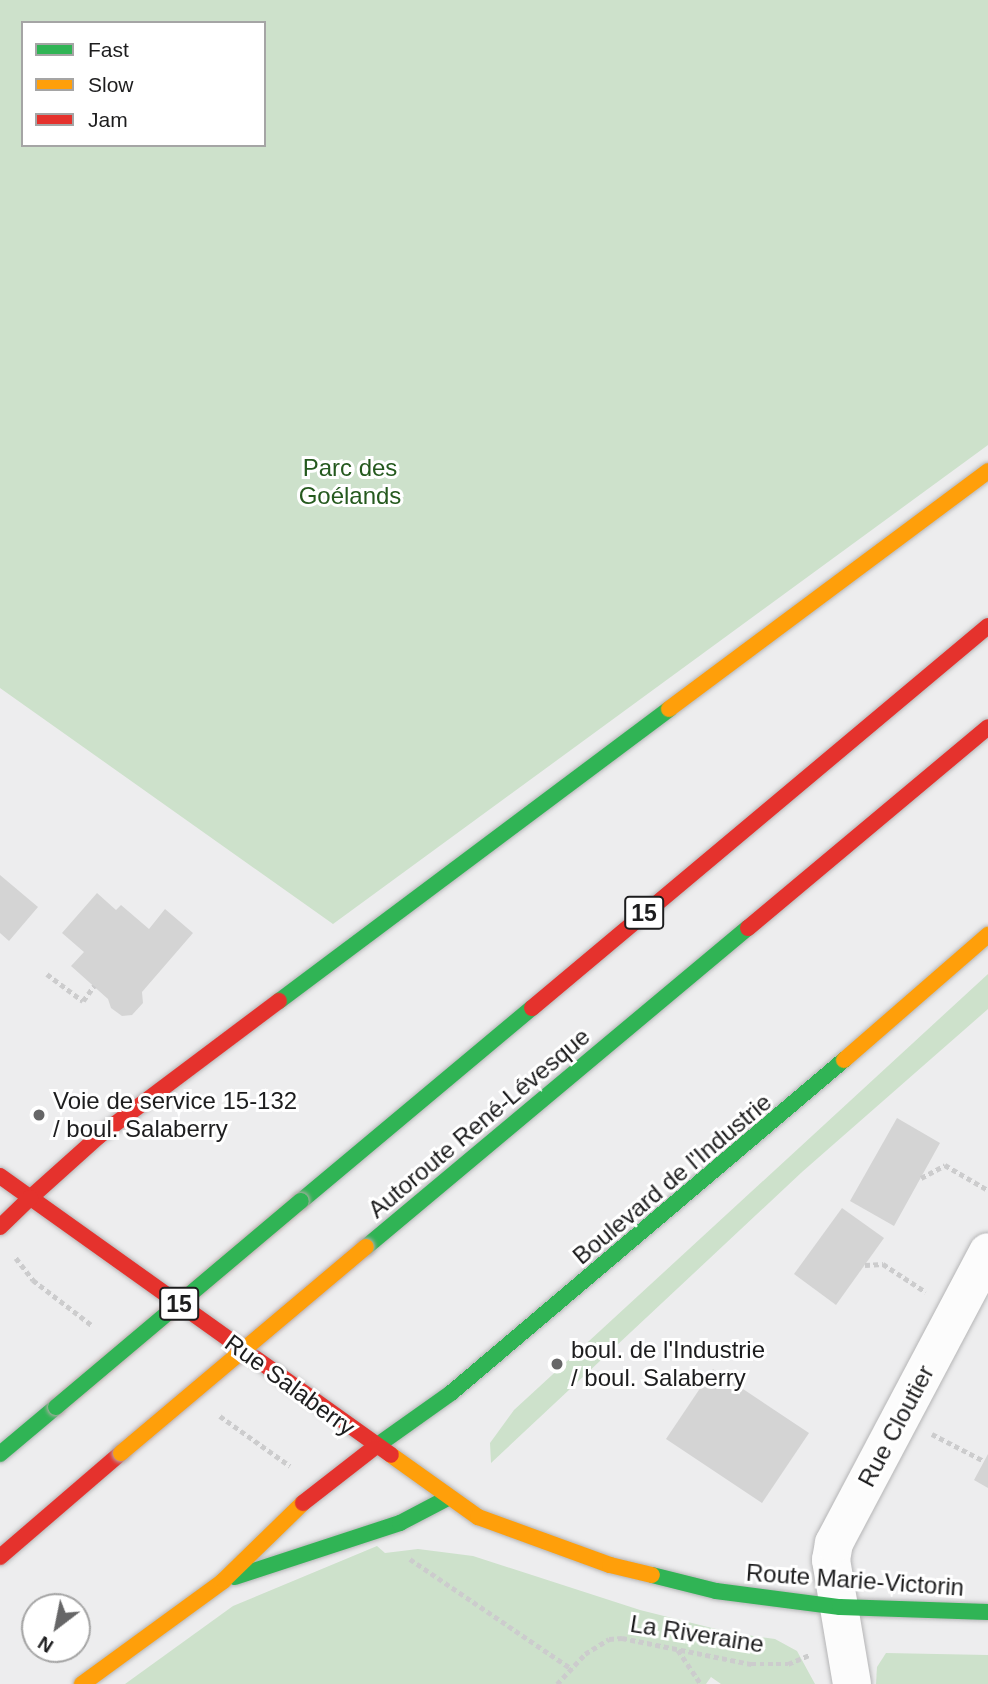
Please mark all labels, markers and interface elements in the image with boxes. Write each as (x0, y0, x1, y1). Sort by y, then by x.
legend (21, 21, 266, 147)
text: Fast (88, 38, 129, 61)
text: Slow (88, 73, 134, 96)
text: Jam (88, 108, 128, 131)
park label: Parc des Goélands (299, 454, 401, 510)
road number: 15 (623, 893, 665, 932)
street label: Autoroute René-Lévesque (362, 1022, 596, 1224)
place label: Voie de service 15-132 / boul. Salaberry (53, 1087, 297, 1143)
street label: Boulevard de l'Industrie (567, 1088, 777, 1270)
marker: Voie de service 15-132 / boul. Salaberry (31, 1107, 47, 1123)
road number: 15 (158, 1284, 200, 1324)
street label: Rue Salaberry (219, 1328, 361, 1442)
place label: boul. de l'Industrie / boul. Salaberry (571, 1336, 765, 1392)
marker: boul. de l'Industrie / boul. Salaberry (549, 1356, 565, 1372)
street label: Rue Cloutier (852, 1360, 940, 1492)
street label: Route Marie-Victorin (745, 1558, 965, 1602)
north arrow (21, 1593, 91, 1663)
street label: La Riveraine (628, 1609, 766, 1659)
text: N (34, 1632, 57, 1657)

